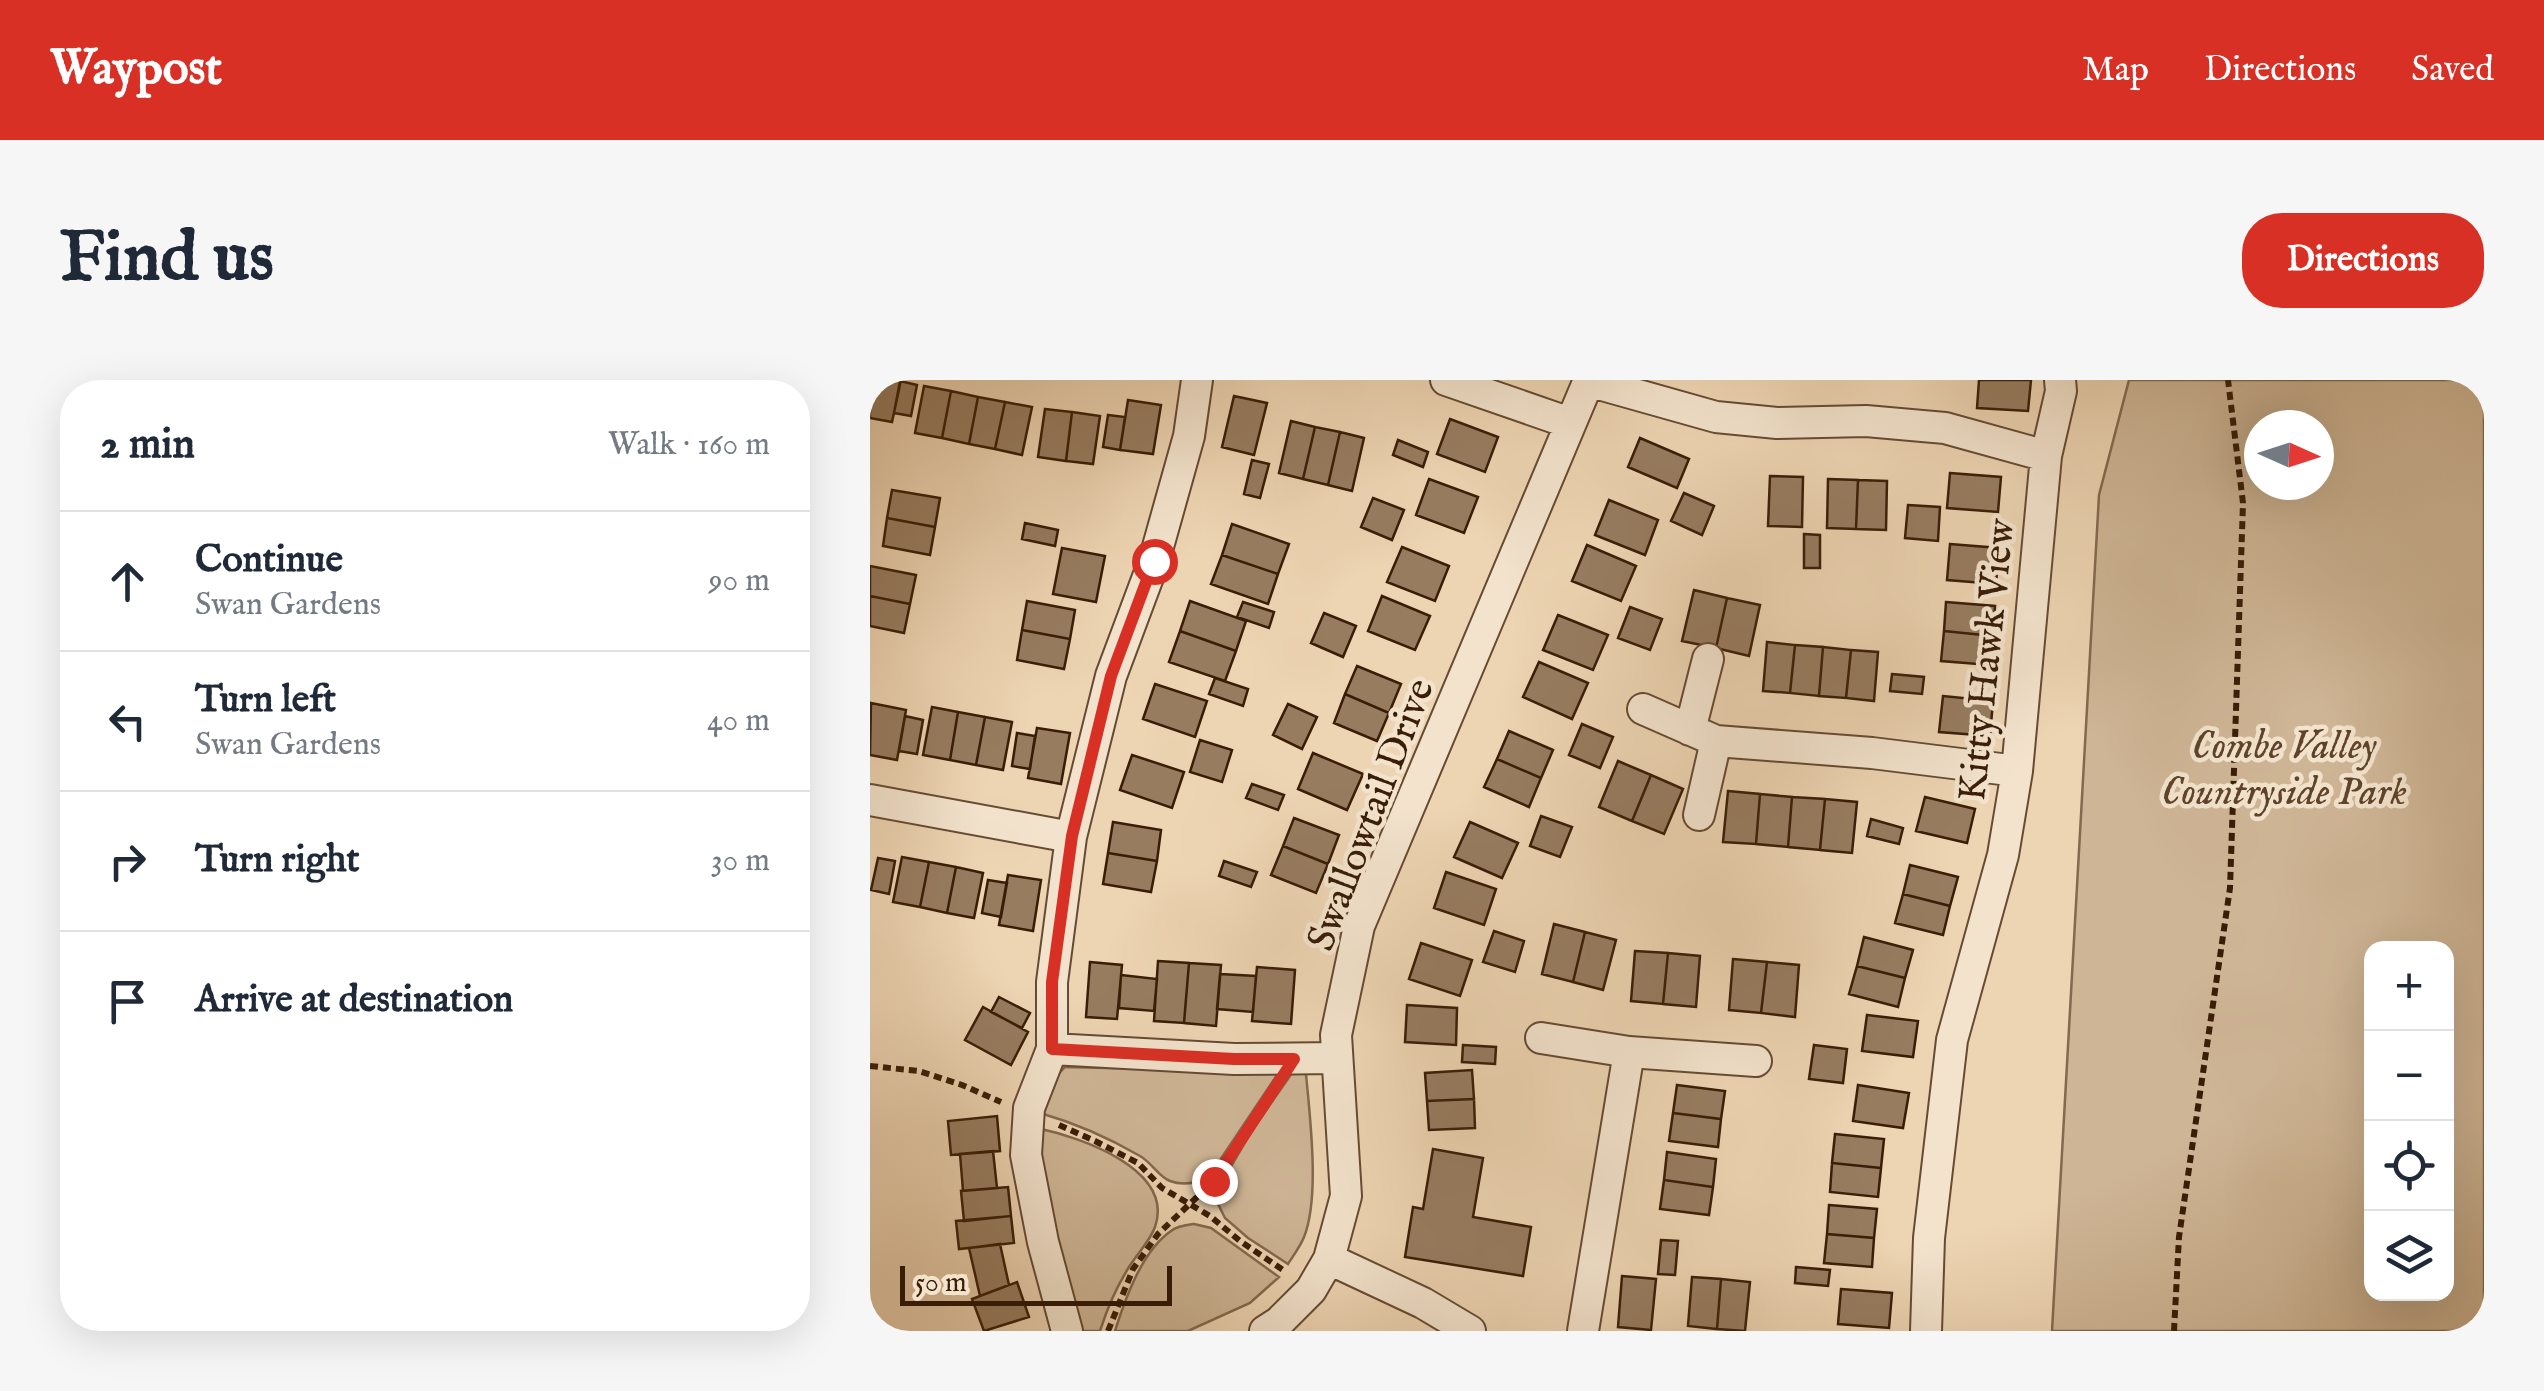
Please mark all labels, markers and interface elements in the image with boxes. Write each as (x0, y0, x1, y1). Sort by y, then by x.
text: Waypost (50, 40, 222, 100)
text: Map (2082, 48, 2149, 93)
text: Directions (2204, 48, 2356, 93)
text: Saved (2411, 48, 2494, 93)
button: Directions (2242, 213, 2484, 308)
text: Find us (60, 216, 274, 304)
north arrow (2244, 410, 2334, 500)
text: 2 min (100, 419, 195, 472)
text: Walk · 160 m (608, 425, 770, 466)
street label: Kitty Hawk View (1948, 516, 2029, 804)
text: Continue (195, 537, 343, 585)
route start (1132, 539, 1178, 585)
icon: ahead (100, 554, 155, 609)
text: 90 m (709, 561, 770, 602)
text: Swan Gardens (195, 585, 381, 626)
street label: Swallowtail Drive (1297, 672, 1448, 958)
text: Turn left (195, 677, 336, 725)
icon: left (100, 694, 155, 749)
text: 40 m (707, 701, 770, 742)
park label: Combe Valley Countryside Park (2161, 722, 2407, 819)
text: Swan Gardens (195, 725, 381, 766)
icon: right (100, 834, 155, 889)
text: Turn right (195, 837, 359, 885)
text: 30 m (711, 841, 770, 882)
map controls (2364, 941, 2454, 1301)
button: + (2364, 941, 2454, 1031)
icon: arrive (100, 974, 155, 1029)
text: Arrive at destination (195, 977, 513, 1025)
button: − (2364, 1031, 2454, 1121)
button: locate (2364, 1121, 2454, 1211)
route end (1192, 1159, 1238, 1205)
button: layers (2364, 1211, 2454, 1301)
scale bar (900, 1261, 1172, 1306)
text: 50 m (915, 1266, 967, 1301)

